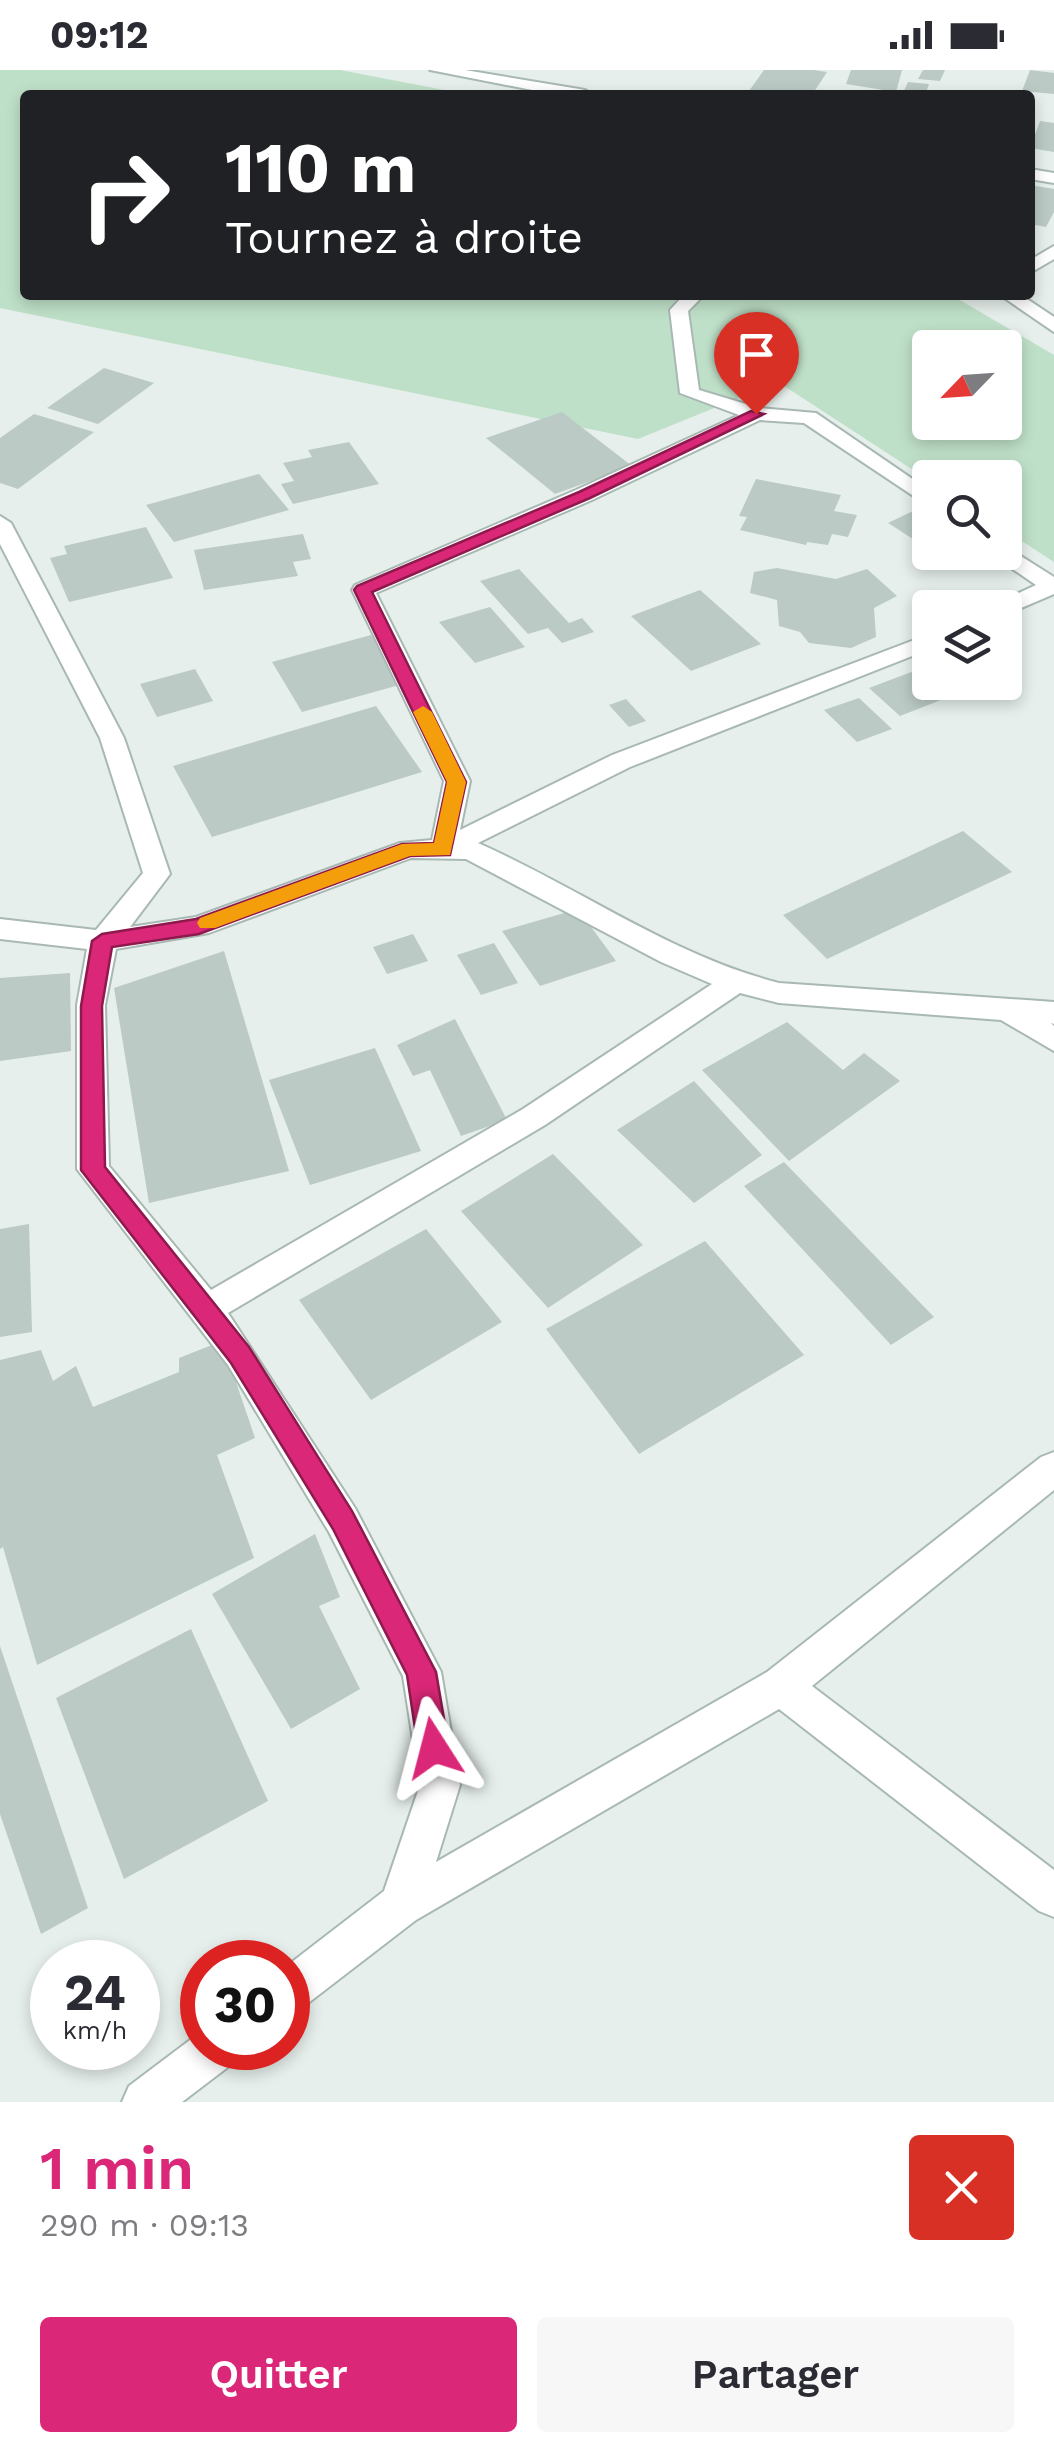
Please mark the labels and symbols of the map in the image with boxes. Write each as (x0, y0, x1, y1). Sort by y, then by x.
pin (714, 312, 799, 415)
north arrow (912, 330, 1022, 440)
position arrow (382, 1696, 486, 1800)
speed limit sign: 30 (180, 1940, 310, 2070)

